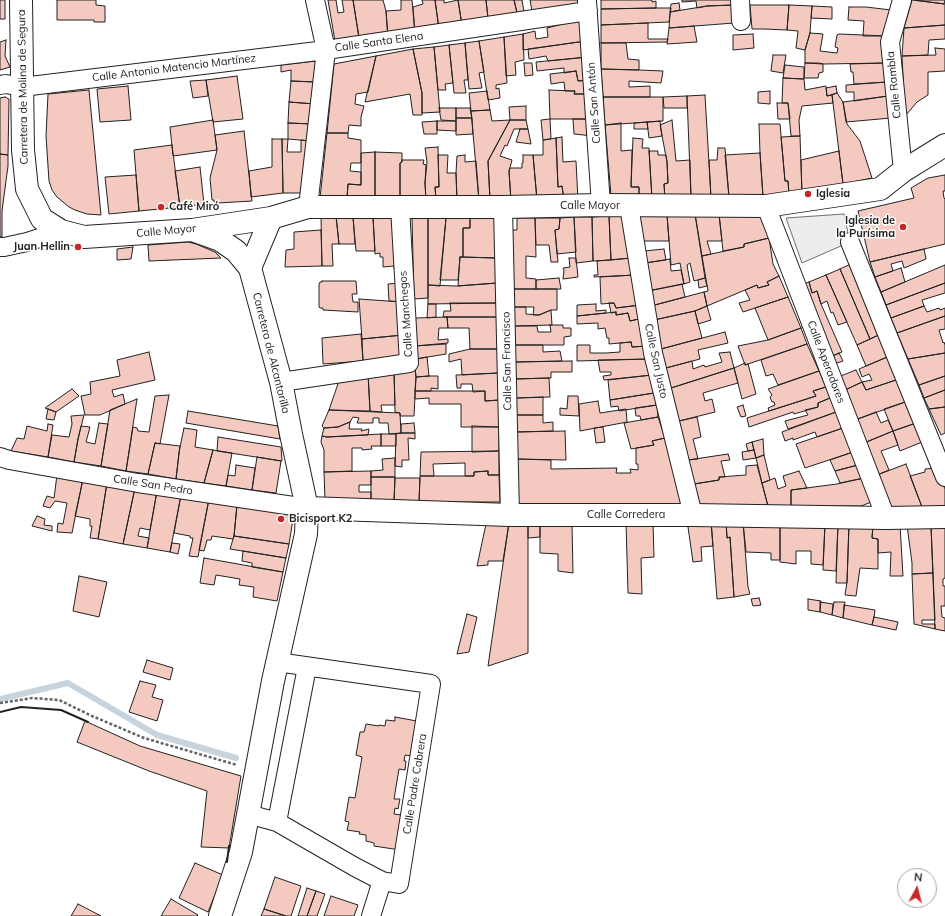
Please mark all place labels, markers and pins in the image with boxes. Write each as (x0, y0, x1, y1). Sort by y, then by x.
place label: Iglesia (816, 187, 850, 201)
marker: Iglesia (803, 189, 813, 199)
place label: Café Miró (169, 200, 219, 214)
marker: Café Miró (156, 202, 166, 212)
place label: Iglesia de la Purísima (836, 214, 895, 240)
marker: Iglesia de la Purísima (898, 222, 908, 232)
place label: Juan Hellin (13, 240, 70, 254)
marker: Juan Hellin (73, 242, 83, 252)
place label: Bicisport K2 (289, 512, 352, 526)
marker: Bicisport K2 (276, 514, 286, 524)

